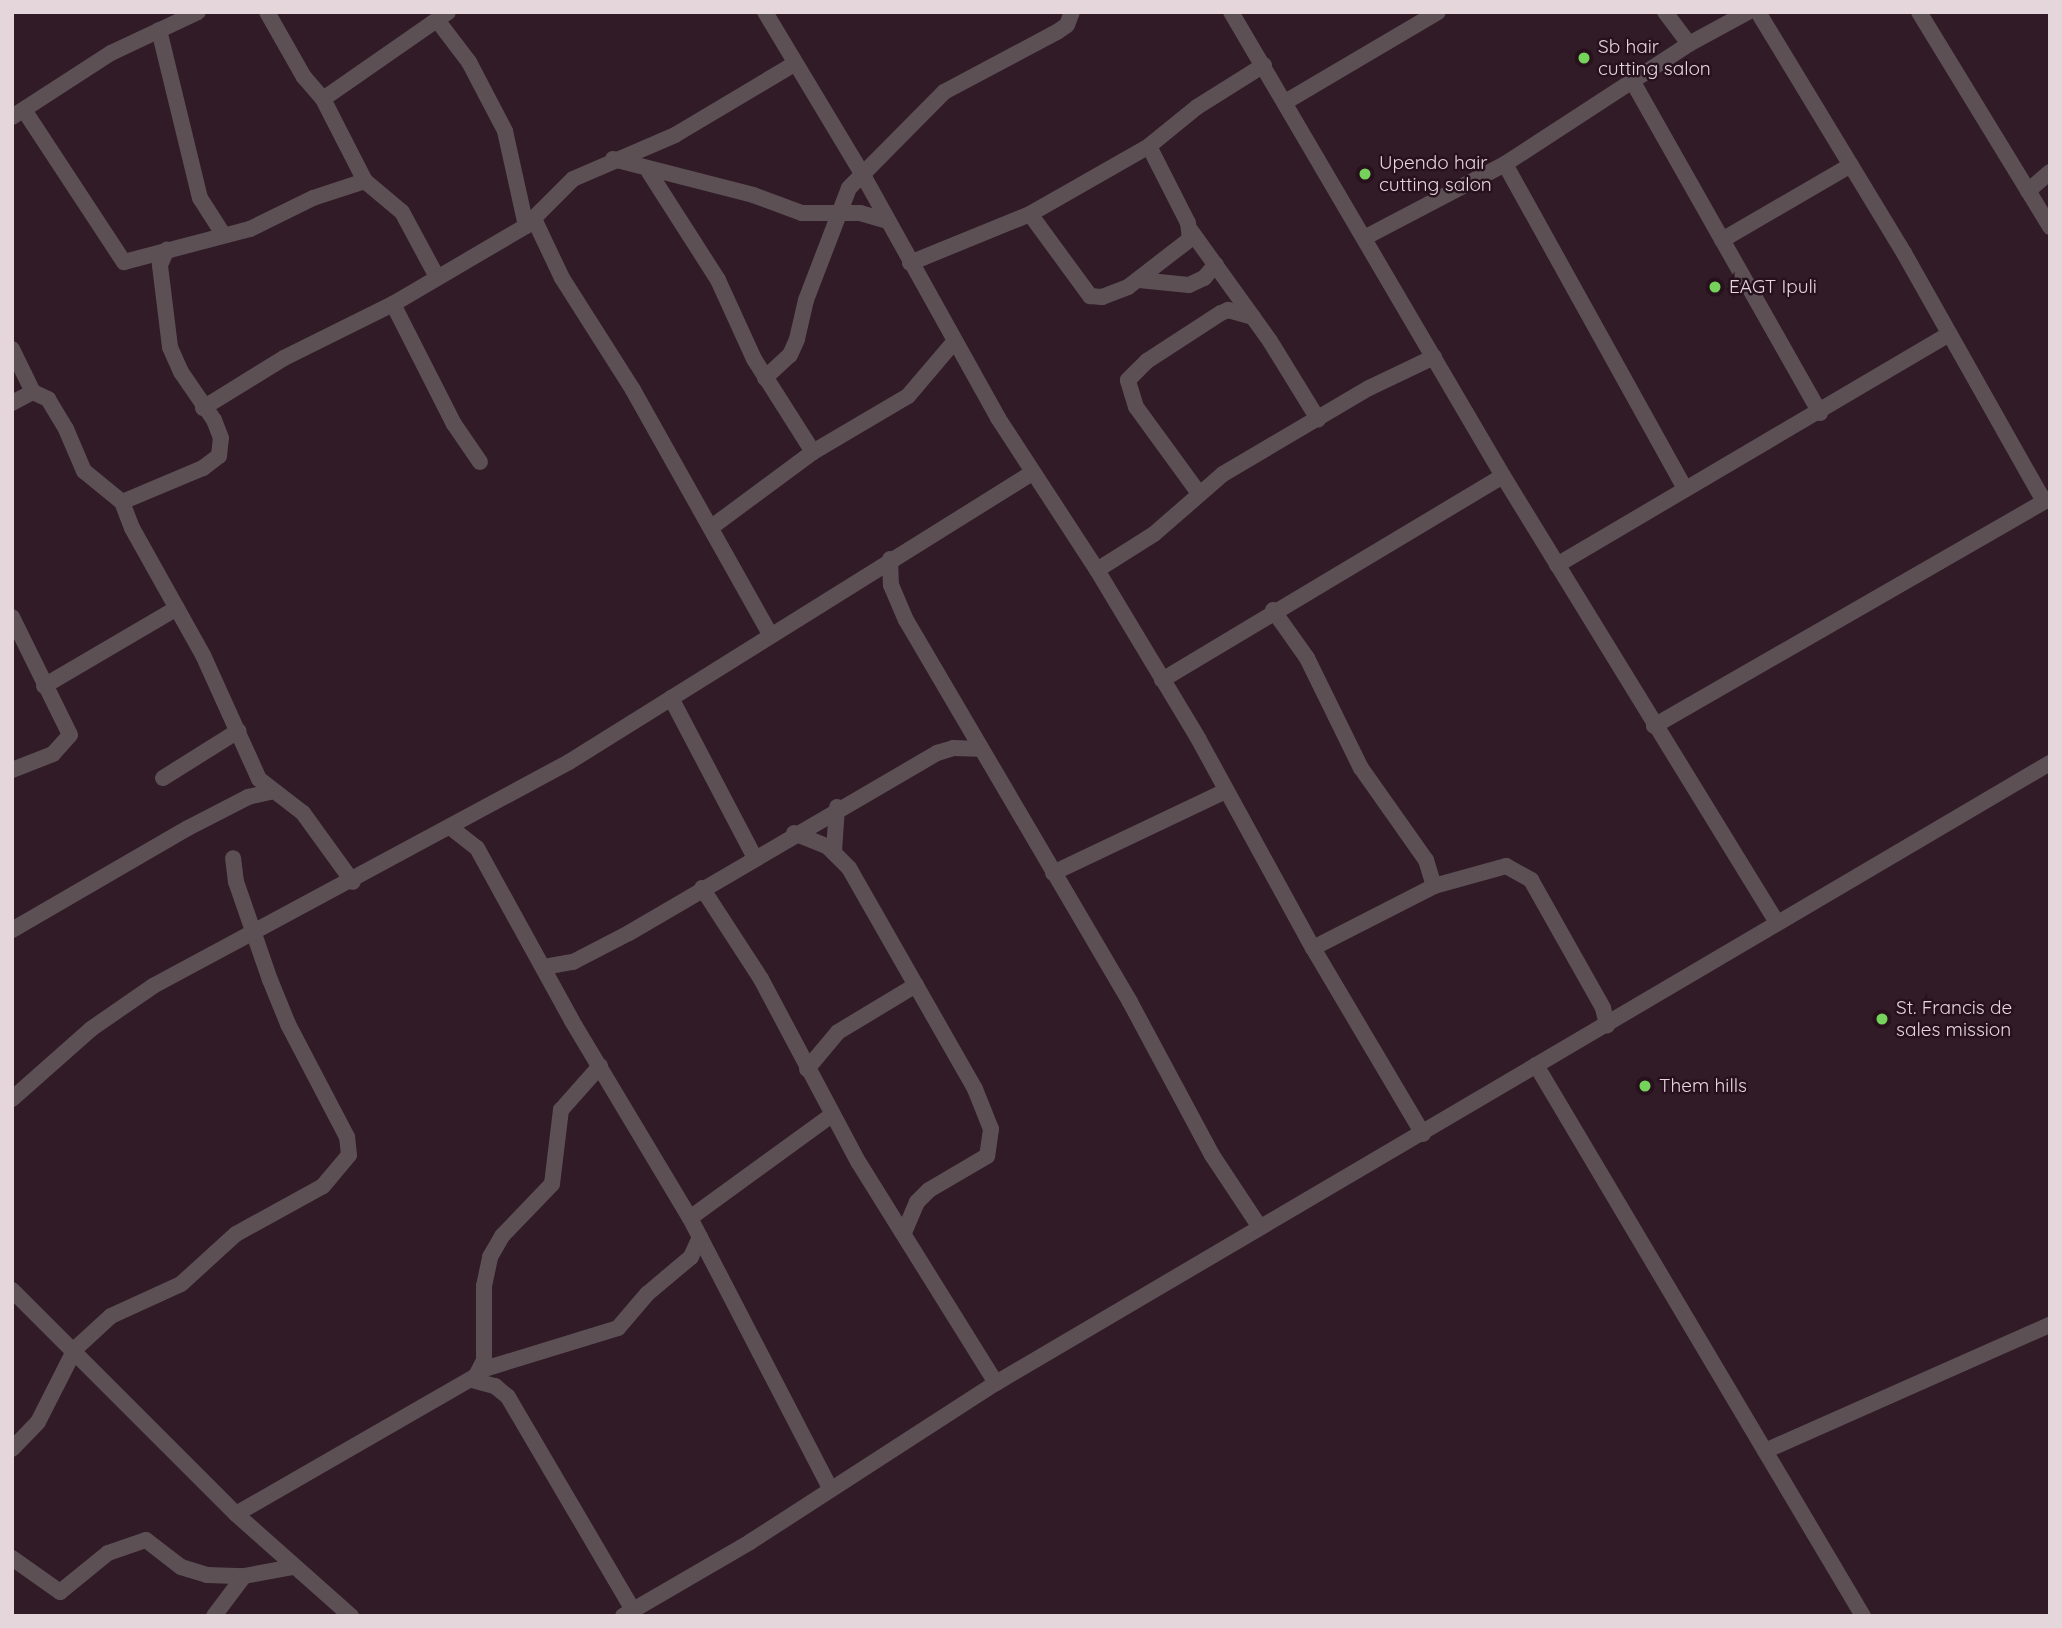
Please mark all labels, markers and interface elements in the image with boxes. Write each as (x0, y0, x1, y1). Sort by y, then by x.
place label: Sb hair cutting salon (1598, 36, 1711, 80)
marker: Sb hair cutting salon (1576, 50, 1592, 66)
place label: Upendo hair cutting salon (1379, 152, 1492, 196)
marker: Upendo hair cutting salon (1357, 166, 1373, 182)
place label: EAGT Ipuli (1729, 276, 1817, 298)
marker: EAGT Ipuli (1707, 279, 1723, 295)
place label: St. Francis de sales mission (1896, 997, 2012, 1041)
marker: St. Francis de sales mission (1874, 1011, 1890, 1027)
place label: Them hills (1659, 1075, 1747, 1097)
marker: Them hills (1637, 1078, 1653, 1094)

